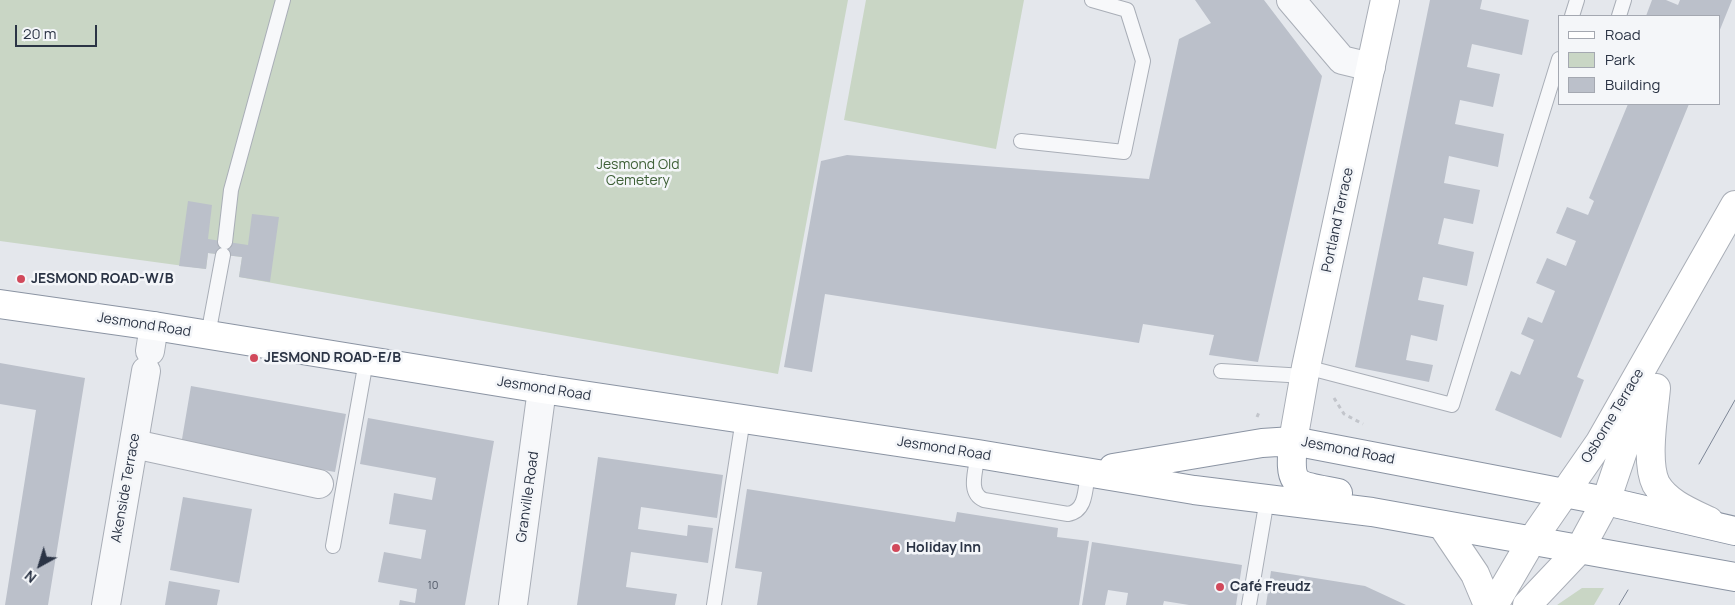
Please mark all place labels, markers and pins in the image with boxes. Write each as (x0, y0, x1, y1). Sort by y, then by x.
place label: JESMOND ROAD-W/B (31, 271, 174, 287)
marker: JESMOND ROAD-W/B (15, 273, 27, 285)
place label: JESMOND ROAD-E/B (264, 350, 401, 366)
marker: JESMOND ROAD-E/B (248, 352, 260, 364)
place label: Holiday Inn (906, 540, 981, 556)
marker: Holiday Inn (890, 542, 902, 554)
place label: Café Freudz (1230, 579, 1311, 595)
marker: Café Freudz (1214, 581, 1226, 593)

